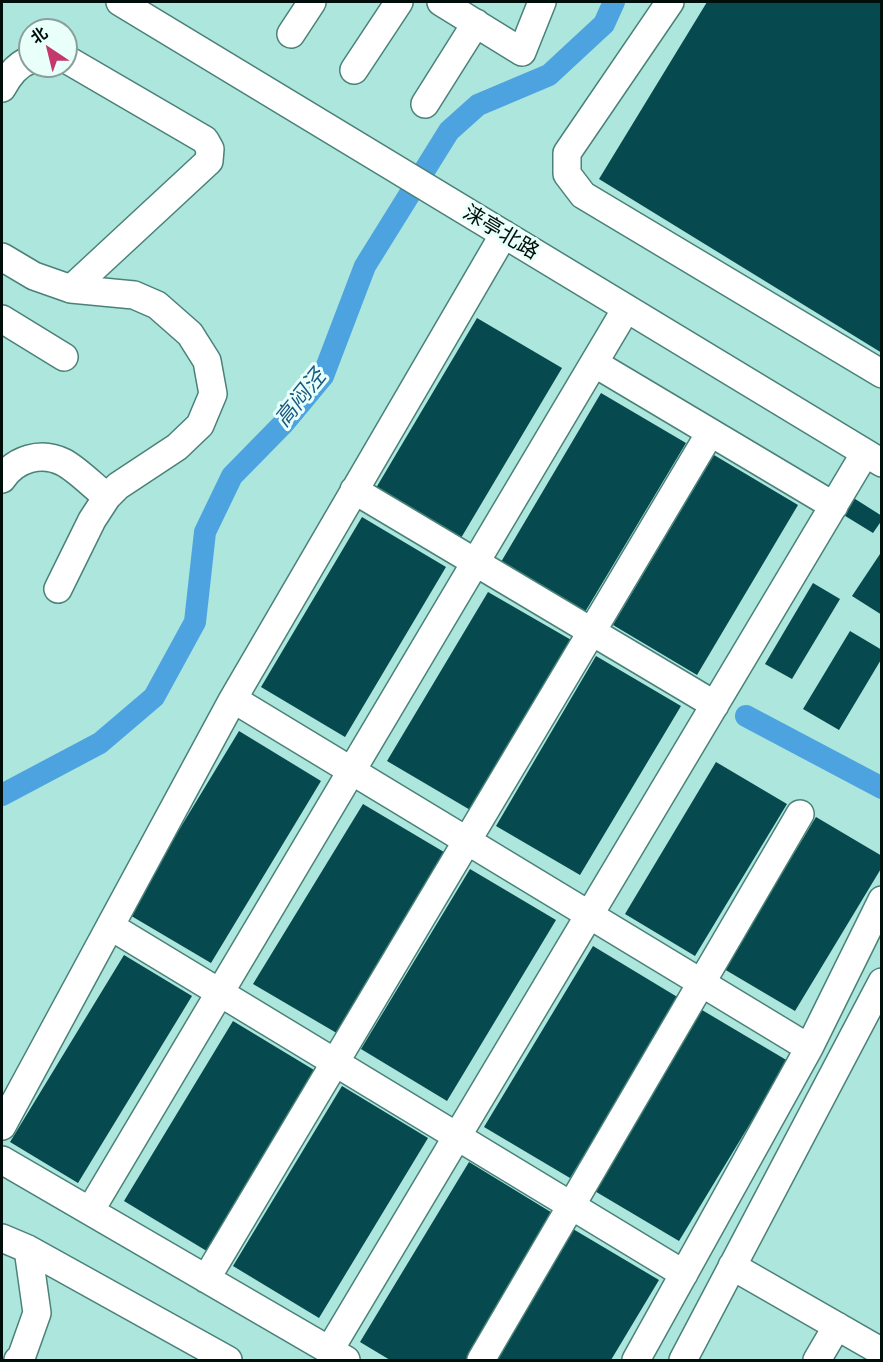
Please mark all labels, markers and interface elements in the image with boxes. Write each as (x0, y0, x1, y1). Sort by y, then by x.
north arrow (18, 18, 78, 78)
text: 北 (27, 22, 51, 47)
street label: 涞亭北路 (459, 200, 543, 264)
water label: 高闷泾 (269, 364, 331, 432)

